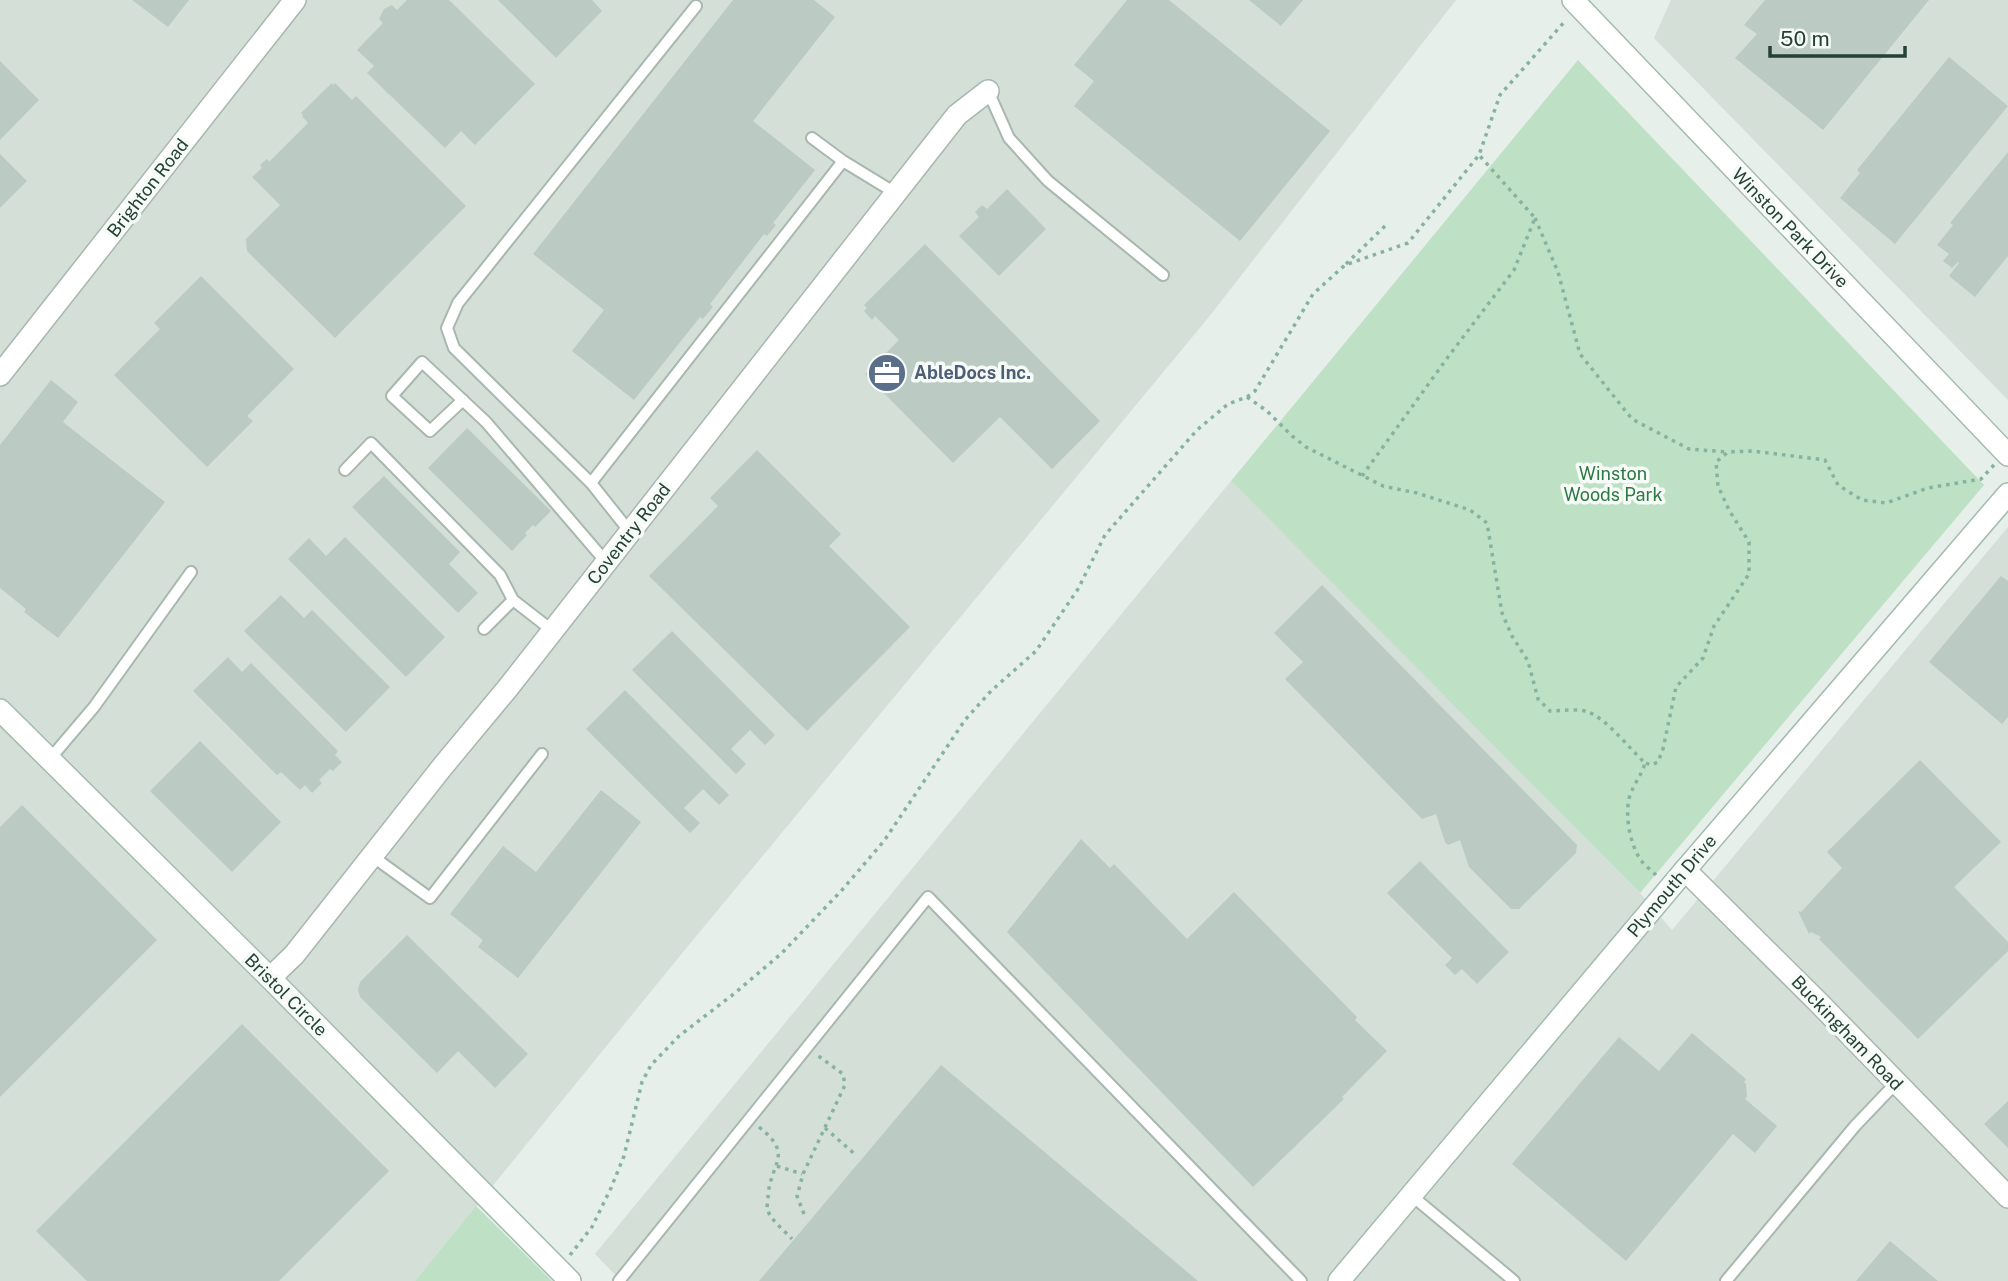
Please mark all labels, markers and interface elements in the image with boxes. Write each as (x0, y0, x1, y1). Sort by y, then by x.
scale bar (1770, 14, 1905, 58)
text: 50 m (1780, 26, 1830, 51)
street label: Brighton Road (103, 134, 193, 241)
street label: Winston Park Drive (1728, 163, 1853, 292)
office icon: AbleDocs Inc. (866, 352, 908, 394)
place label: AbleDocs Inc. (914, 362, 1031, 383)
park label: Winston Woods Park (1563, 463, 1663, 505)
street label: Coventry Road (583, 479, 675, 588)
street label: Plymouth Drive (1623, 830, 1721, 941)
street label: Bristol Circle (241, 949, 332, 1040)
street label: Buckingham Road (1787, 971, 1907, 1094)

